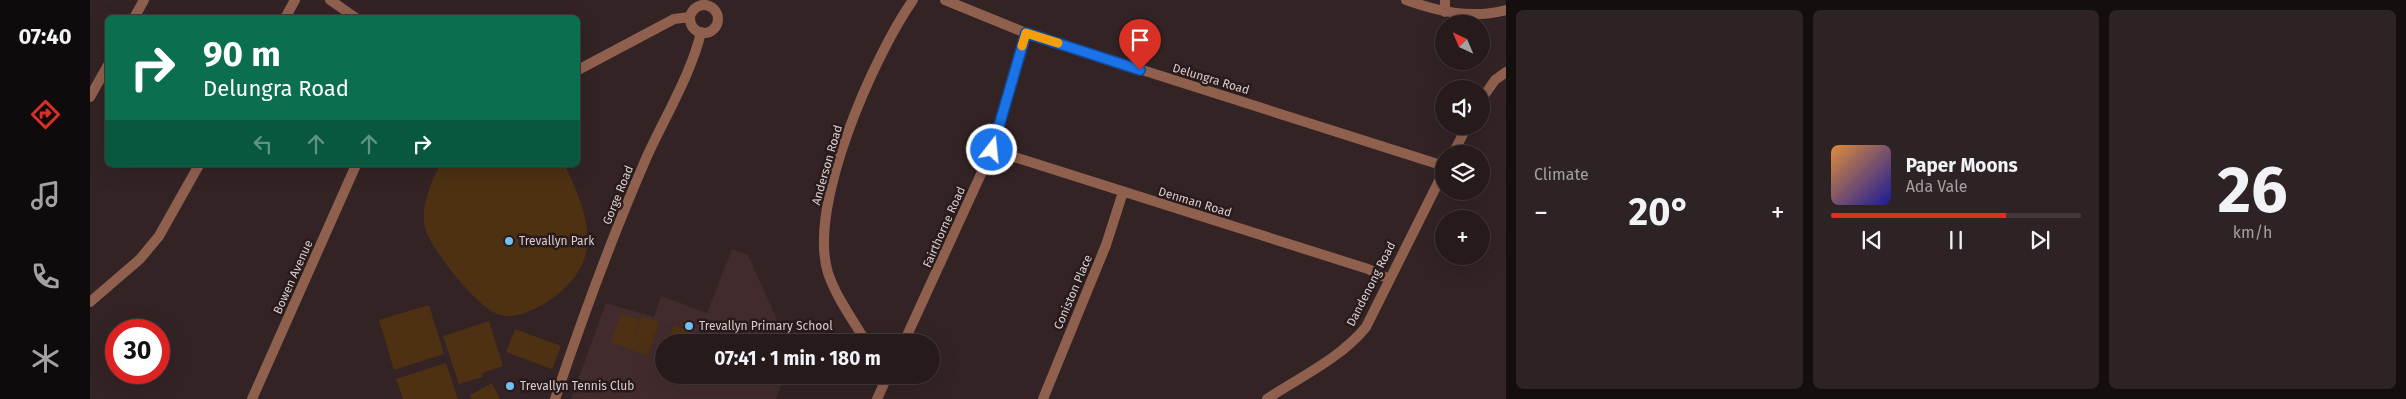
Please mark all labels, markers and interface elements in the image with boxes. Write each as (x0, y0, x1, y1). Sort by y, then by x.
north arrow (1435, 15, 1490, 70)
map controls (1435, 15, 1490, 265)
pin (1119, 19, 1161, 70)
text: 07:40 (18, 23, 72, 50)
icon: arrive (1126, 26, 1154, 54)
text: 90 m (203, 33, 281, 75)
icon: right (120, 35, 185, 100)
street label: Delungra Road (1171, 61, 1251, 97)
text: Delungra Road (203, 75, 349, 102)
button: sound (1435, 80, 1490, 135)
icon: directions (28, 97, 63, 132)
street label: Anderson Road (809, 123, 845, 207)
position arrow (965, 123, 1017, 175)
icon: left (249, 130, 277, 158)
icon: ahead (302, 130, 330, 158)
icon: ahead (355, 130, 383, 158)
icon: right (408, 130, 436, 158)
button: layers (1435, 145, 1490, 200)
text: 26 (2218, 151, 2288, 229)
text: Paper Moons (1906, 154, 2018, 177)
street label: Gorge Road (600, 163, 636, 227)
text: Climate (1534, 165, 1589, 184)
text: Ada Vale (1906, 177, 1967, 196)
icon: music (28, 178, 63, 213)
street label: Fairthorne Road (920, 184, 968, 270)
street label: Denman Road (1157, 184, 1233, 220)
text: 20° (1629, 189, 1690, 235)
text: − (1534, 196, 1548, 229)
text: + (1771, 196, 1785, 229)
button: + (1435, 210, 1490, 265)
text: km/h (2233, 223, 2272, 242)
icon: previous (1858, 226, 1886, 254)
icon: pause (1942, 226, 1970, 254)
icon: next (2026, 226, 2054, 254)
place label: Trevallyn Park (519, 234, 595, 248)
marker: Trevallyn Park (503, 235, 515, 247)
street label: Bowen Avenue (270, 238, 316, 316)
street label: Dandenong Road (1344, 239, 1398, 329)
street label: Coniston Place (1051, 253, 1095, 331)
icon: phone (28, 259, 63, 294)
speed limit sign: 30 (105, 319, 170, 384)
place label: Trevallyn Primary School (699, 319, 833, 333)
marker: Trevallyn Primary School (683, 320, 695, 332)
icon: climate (28, 341, 63, 376)
text: 07:41 · 1 min · 180 m (714, 347, 881, 370)
place label: Trevallyn Tennis Club (520, 379, 634, 393)
marker: Trevallyn Tennis Club (504, 380, 516, 392)

